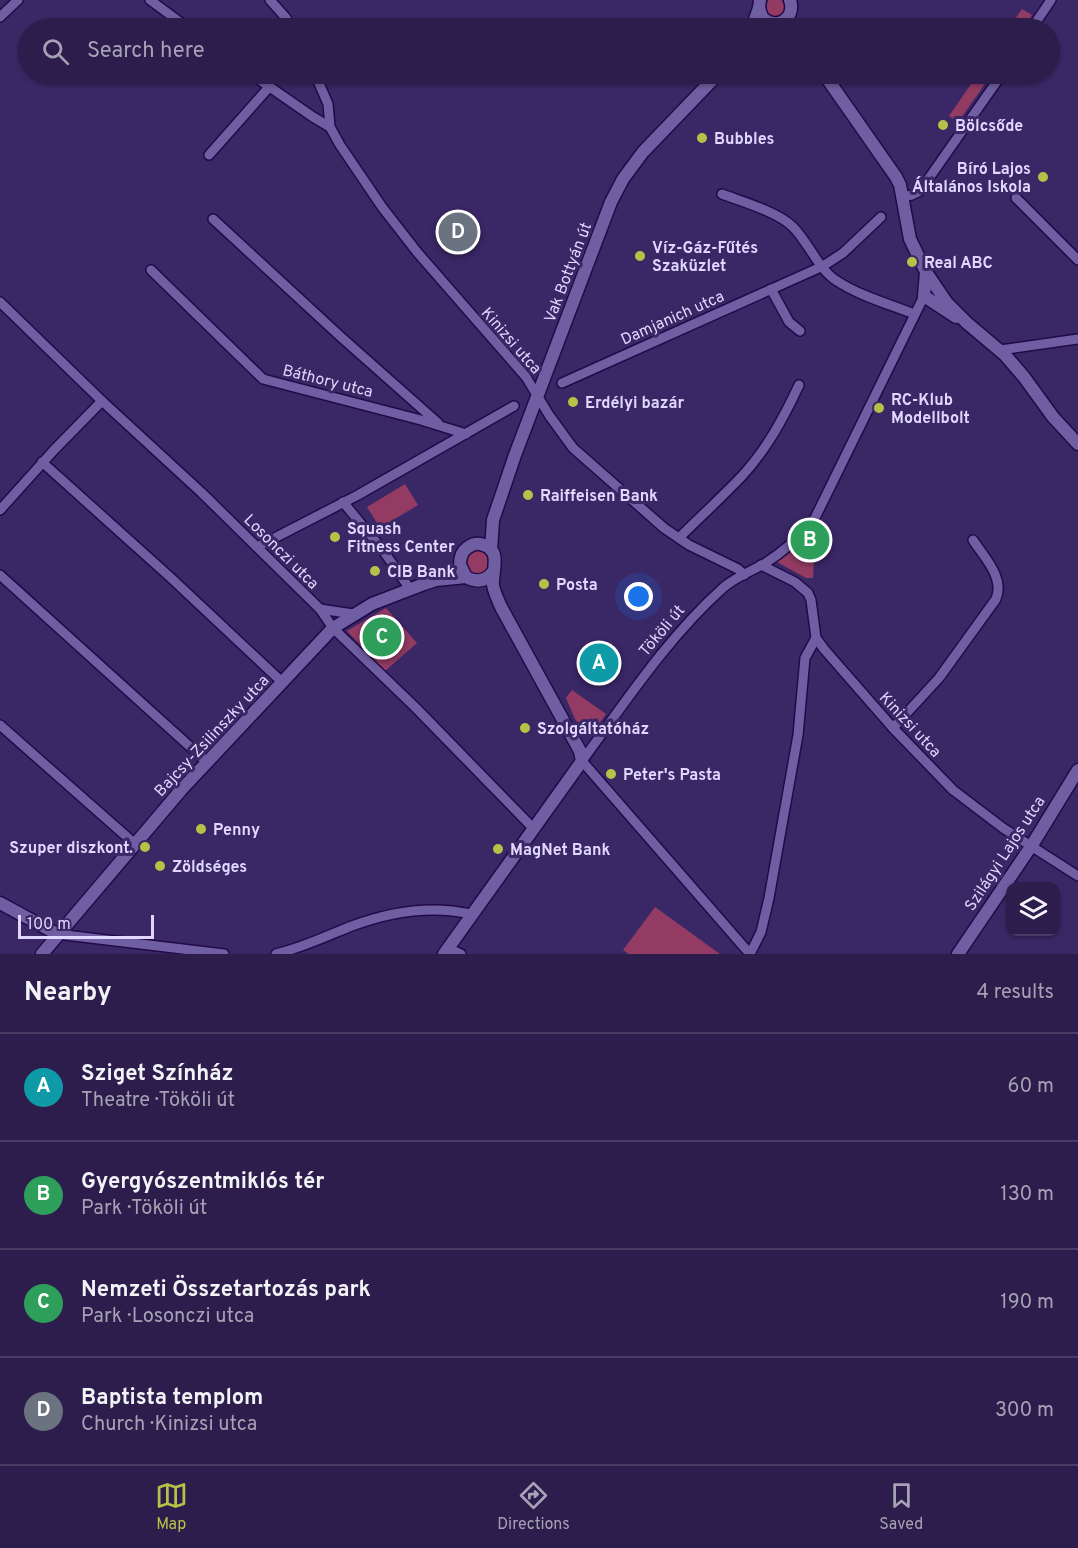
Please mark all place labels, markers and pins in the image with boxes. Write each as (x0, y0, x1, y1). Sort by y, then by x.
place label: Bölcsőde (955, 117, 1023, 137)
marker: Bölcsőde (936, 118, 950, 132)
place label: Bubbles (714, 130, 774, 150)
marker: Bubbles (695, 131, 709, 145)
place label: Bíró Lajos Általános Iskola (912, 160, 1031, 198)
marker: Bíró Lajos Általános Iskola (1036, 170, 1050, 184)
pin: D (438, 210, 478, 254)
place label: Víz-Gáz-Fűtés Szaküzlet (652, 239, 758, 277)
marker: Víz-Gáz-Fűtés Szaküzlet (633, 249, 647, 263)
place label: Real ABC (924, 254, 993, 274)
marker: Real ABC (905, 255, 919, 269)
place label: RC-Klub Modellbolt (891, 391, 970, 429)
place label: Erdélyi bazár (585, 394, 684, 414)
marker: Erdélyi bazár (566, 395, 580, 409)
marker: RC-Klub Modellbolt (872, 401, 886, 415)
place label: Raiffeisen Bank (540, 487, 658, 507)
marker: Raiffeisen Bank (521, 488, 535, 502)
pin: B (790, 518, 830, 562)
place label: Squash Fitness Center (347, 520, 455, 558)
marker: Squash Fitness Center (328, 530, 342, 544)
place label: CIB Bank (387, 563, 455, 583)
marker: CIB Bank (368, 564, 382, 578)
place label: Posta (556, 576, 598, 596)
marker: Posta (537, 577, 551, 591)
pin: C (362, 614, 401, 660)
pin: A (580, 640, 618, 686)
place label: Szolgáltatóház (537, 720, 649, 740)
marker: Szolgáltatóház (518, 721, 532, 735)
place label: Peter's Pasta (623, 766, 721, 786)
marker: Peter's Pasta (604, 767, 618, 781)
place label: Penny (213, 821, 260, 841)
marker: Penny (194, 822, 208, 836)
place label: Szuper diszkont. (9, 839, 133, 859)
marker: Szuper diszkont. (138, 840, 152, 854)
place label: MagNet Bank (510, 841, 610, 861)
marker: MagNet Bank (491, 842, 505, 856)
place label: Zöldséges (172, 858, 247, 878)
marker: Zöldséges (153, 859, 167, 873)

